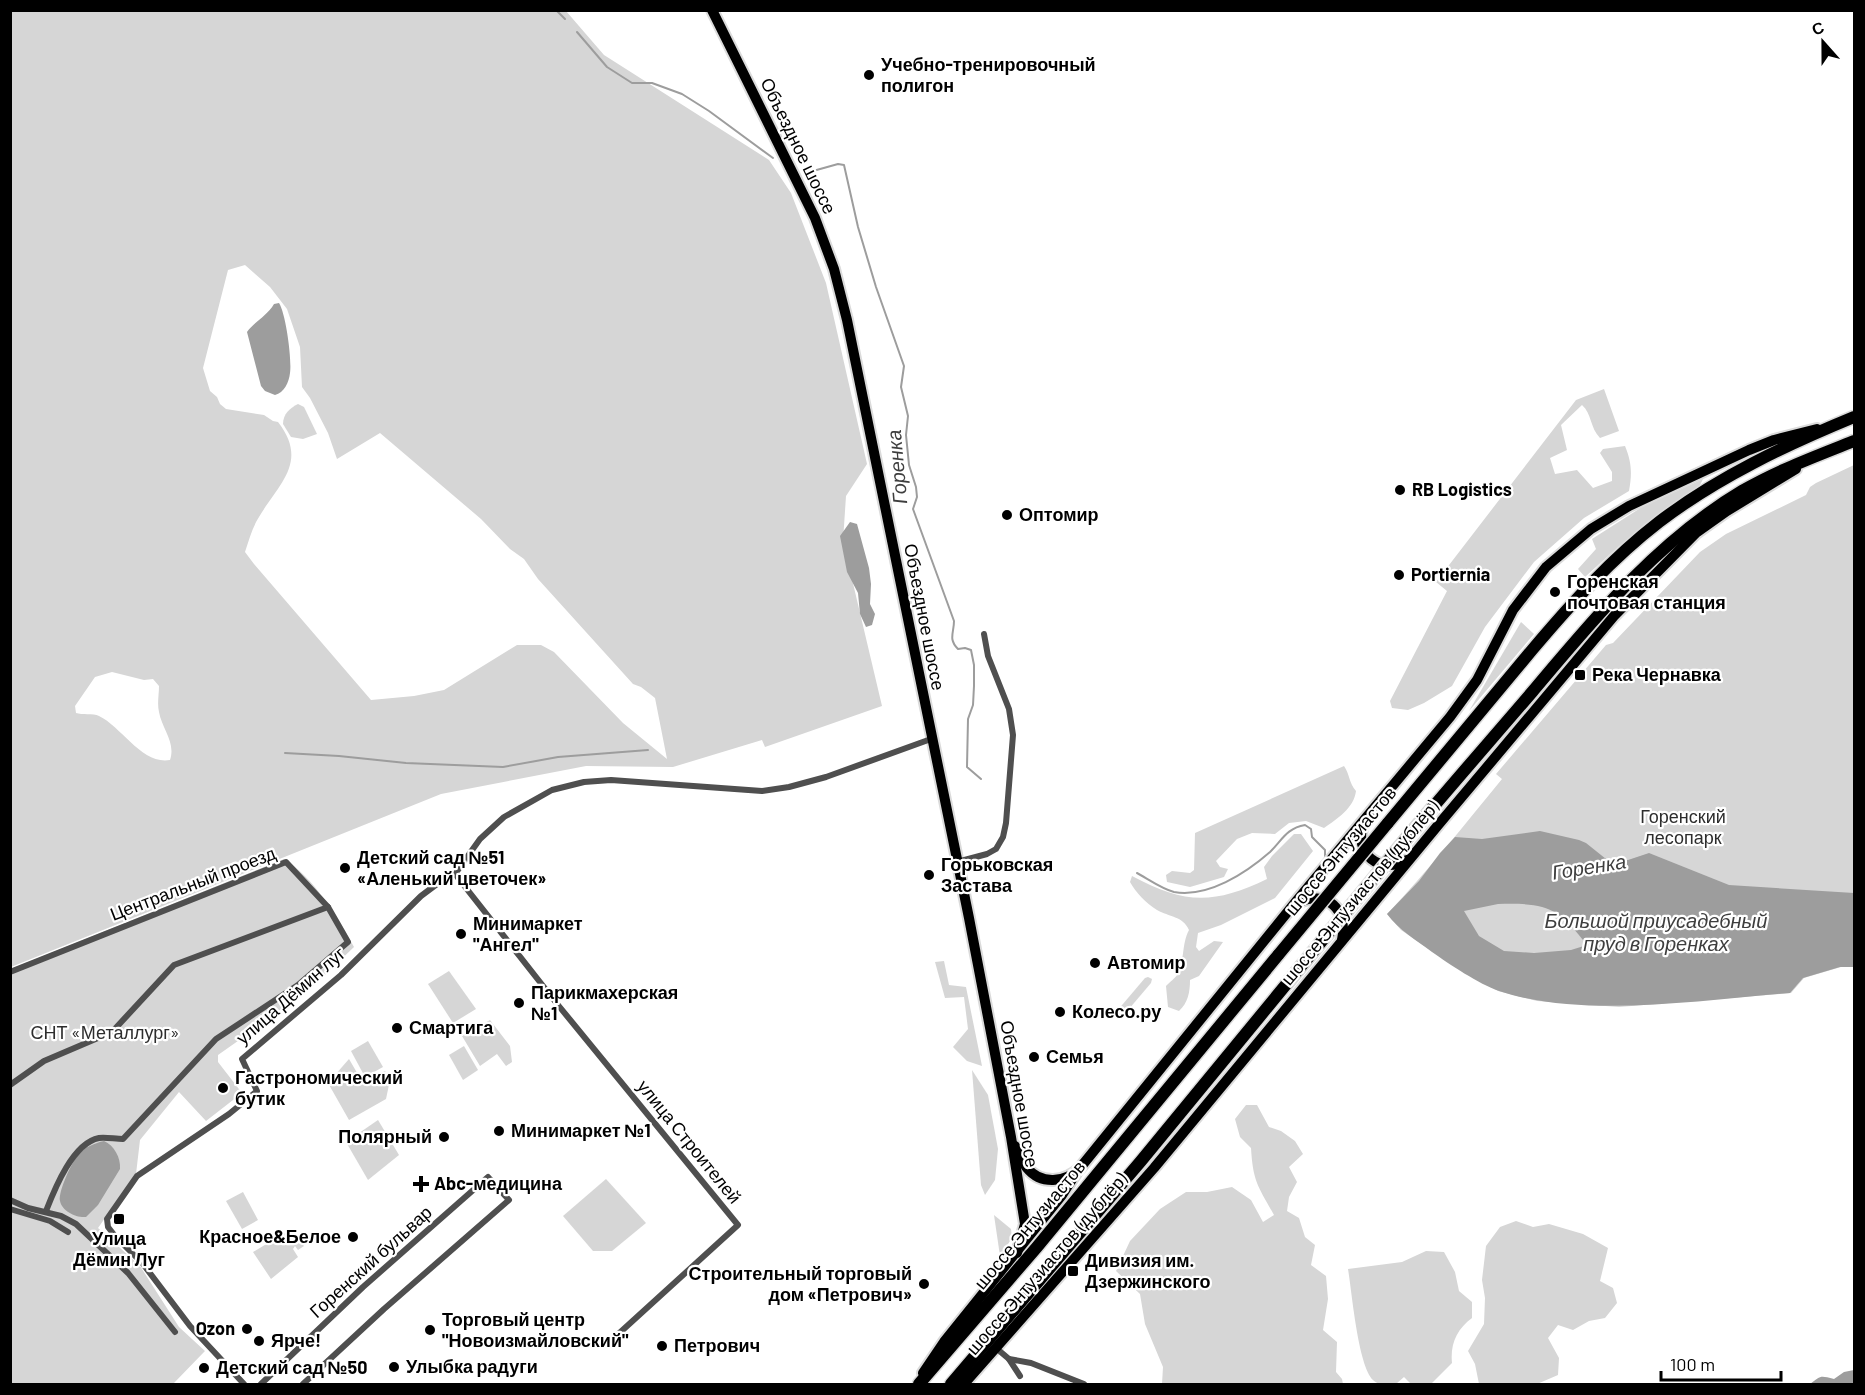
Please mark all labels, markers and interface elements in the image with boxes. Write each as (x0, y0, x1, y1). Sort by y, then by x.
north arrow (1793, 12, 1853, 72)
text: С (1809, 16, 1827, 38)
place label: Учебно-тренировочный полигон (881, 53, 1096, 96)
marker: Учебно-тренировочный полигон (862, 68, 876, 82)
street label: Объездное шоссе (756, 74, 841, 217)
water label: Горенка (881, 429, 911, 505)
place label: RB Logistics (1412, 478, 1512, 500)
marker: RB Logistics (1393, 483, 1407, 497)
place label: Оптомир (1019, 503, 1099, 525)
marker: Оптомир (1000, 508, 1014, 522)
street label: Объездное шоссе (900, 542, 950, 692)
place label: Portiernia (1411, 563, 1490, 585)
marker: Portiernia (1392, 568, 1406, 582)
place label: Горенская почтовая станция (1567, 570, 1726, 613)
marker: Горенская почтовая станция (1548, 585, 1562, 599)
place label: Река Чернавка (1592, 663, 1722, 685)
marker: Река Чернавка (1573, 668, 1587, 682)
street label: шоссе Энтузиастов (1280, 781, 1401, 919)
street label: шоссе Энтузиастов (дублёр) (1276, 795, 1443, 989)
park label: Горенский лесопарк (1640, 805, 1726, 848)
street label: Центральный проезд (107, 841, 279, 925)
place label: Детский сад №51 «Аленький цветочек» (357, 846, 546, 889)
water label: Горенка (1550, 848, 1628, 884)
place label: Горьковская Застава (941, 853, 1053, 896)
marker: Детский сад №51 «Аленький цветочек» (338, 861, 352, 875)
marker: Горьковская Застава (922, 868, 936, 882)
water label: Большой приусадебный пруд в Горенках (1545, 908, 1767, 955)
place label: Минимаркет "Ангел" (473, 912, 583, 955)
marker: Минимаркет "Ангел" (454, 927, 468, 941)
street label: улица Дёмин луг (231, 942, 350, 1049)
place label: Автомир (1107, 951, 1186, 973)
marker: Автомир (1088, 956, 1102, 970)
place label: Парикмахерская №1 (531, 981, 678, 1024)
marker: Парикмахерская №1 (512, 996, 526, 1010)
place label: Колесо.ру (1072, 1000, 1161, 1022)
marker: Колесо.ру (1053, 1005, 1067, 1019)
place label: Смартига (409, 1016, 494, 1038)
street label: Объездное шоссе (996, 1019, 1044, 1169)
park label: СНТ «Металлург» (30, 1021, 180, 1043)
marker: Смартига (390, 1021, 404, 1035)
place label: Семья (1046, 1045, 1104, 1067)
marker: Семья (1027, 1050, 1041, 1064)
place label: Гастрономический бутик (235, 1066, 403, 1109)
street label: улица Строителей (633, 1075, 746, 1208)
marker: Гастрономический бутик (216, 1081, 230, 1095)
place label: Минимаркет №1 (511, 1119, 651, 1141)
marker: Минимаркет №1 (492, 1124, 506, 1138)
place label: Полярный (338, 1125, 432, 1147)
marker: Полярный (437, 1130, 451, 1144)
street label: шоссе Энтузиастов (969, 1155, 1090, 1293)
street label: шоссе Энтузиастов (дублёр) (961, 1168, 1132, 1359)
place label: Abc-медицина (434, 1172, 563, 1194)
marker: Abc-медицина (412, 1175, 430, 1193)
street label: Горенский бульвар (305, 1201, 436, 1322)
marker: Улица Дёмин Луг (112, 1212, 126, 1226)
place label: Красное&Белое (199, 1225, 341, 1247)
place label: Улица Дёмин Луг (73, 1227, 165, 1270)
marker: Красное&Белое (346, 1230, 360, 1244)
place label: Дивизия им. Дзержинского (1085, 1249, 1210, 1292)
place label: Строительный торговый дом «Петрович» (689, 1262, 912, 1305)
marker: Дивизия им. Дзержинского (1066, 1264, 1080, 1278)
marker: Строительный торговый дом «Петрович» (917, 1277, 931, 1291)
place label: Торговый центр "Новоизмайловский" (442, 1308, 629, 1351)
place label: Ozon (196, 1317, 235, 1339)
marker: Ozon (240, 1322, 254, 1336)
marker: Торговый центр "Новоизмайловский" (423, 1323, 437, 1337)
place label: Ярче! (271, 1329, 321, 1351)
marker: Ярче! (252, 1334, 266, 1348)
place label: Петрович (674, 1334, 760, 1356)
marker: Петрович (655, 1339, 669, 1353)
scale bar (1661, 1344, 1781, 1382)
text: 100 m (1670, 1353, 1715, 1375)
place label: Улыбка радуги (406, 1355, 538, 1377)
place label: Детский сад №50 (216, 1356, 367, 1378)
marker: Улыбка радуги (387, 1360, 401, 1374)
marker: Детский сад №50 (197, 1361, 211, 1375)

